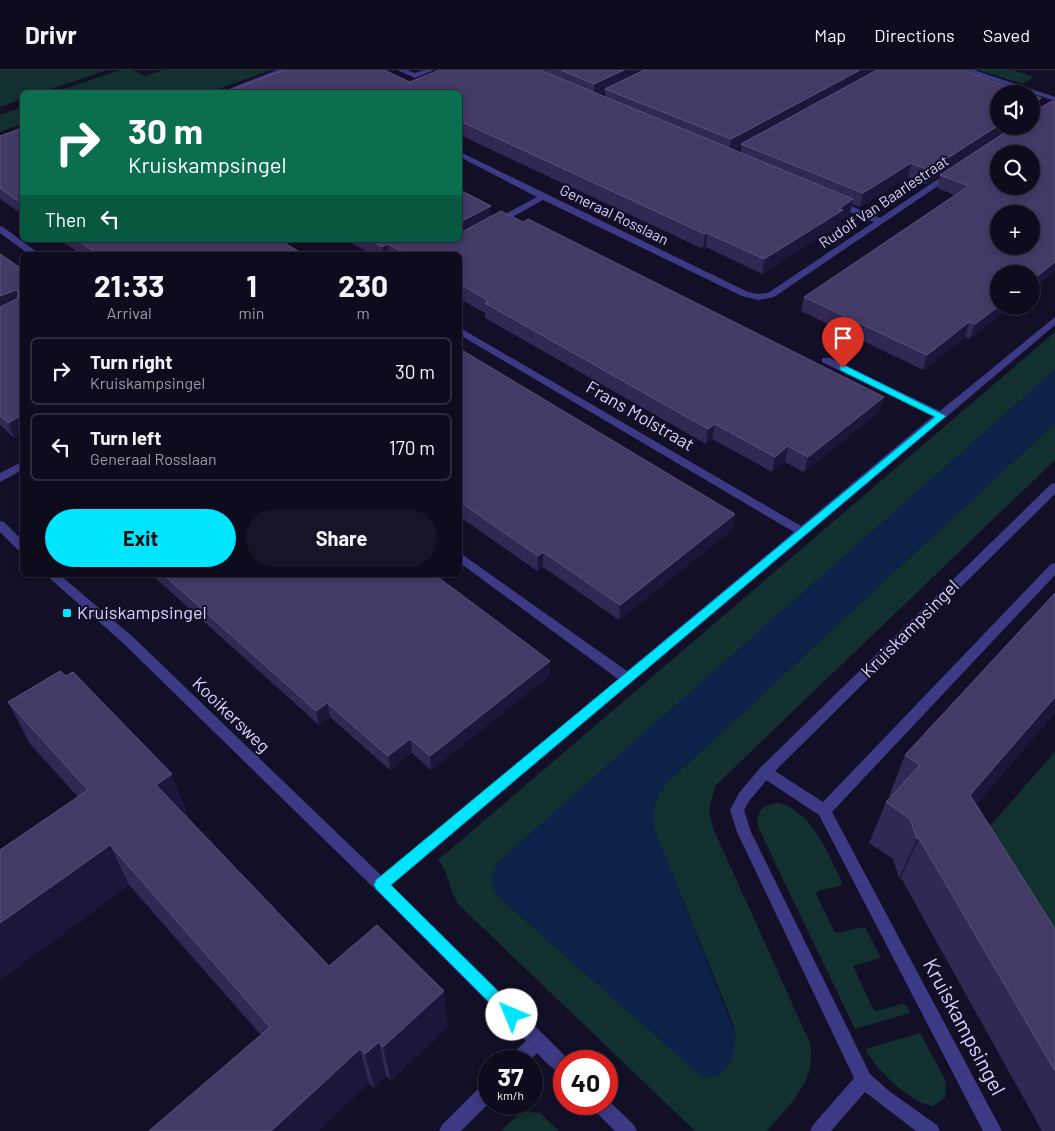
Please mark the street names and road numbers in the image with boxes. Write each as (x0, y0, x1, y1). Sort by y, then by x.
street label: Rudolf Van Baarlestraat (815, 151, 952, 251)
street label: Generaal Rosslaan (557, 180, 672, 248)
street label: Frans Molstraat (583, 375, 698, 455)
street label: Kruiskampsingel (856, 575, 963, 682)
street label: Kooikersweg (188, 672, 275, 757)
street label: Kruiskampsingel (919, 954, 1012, 1099)

